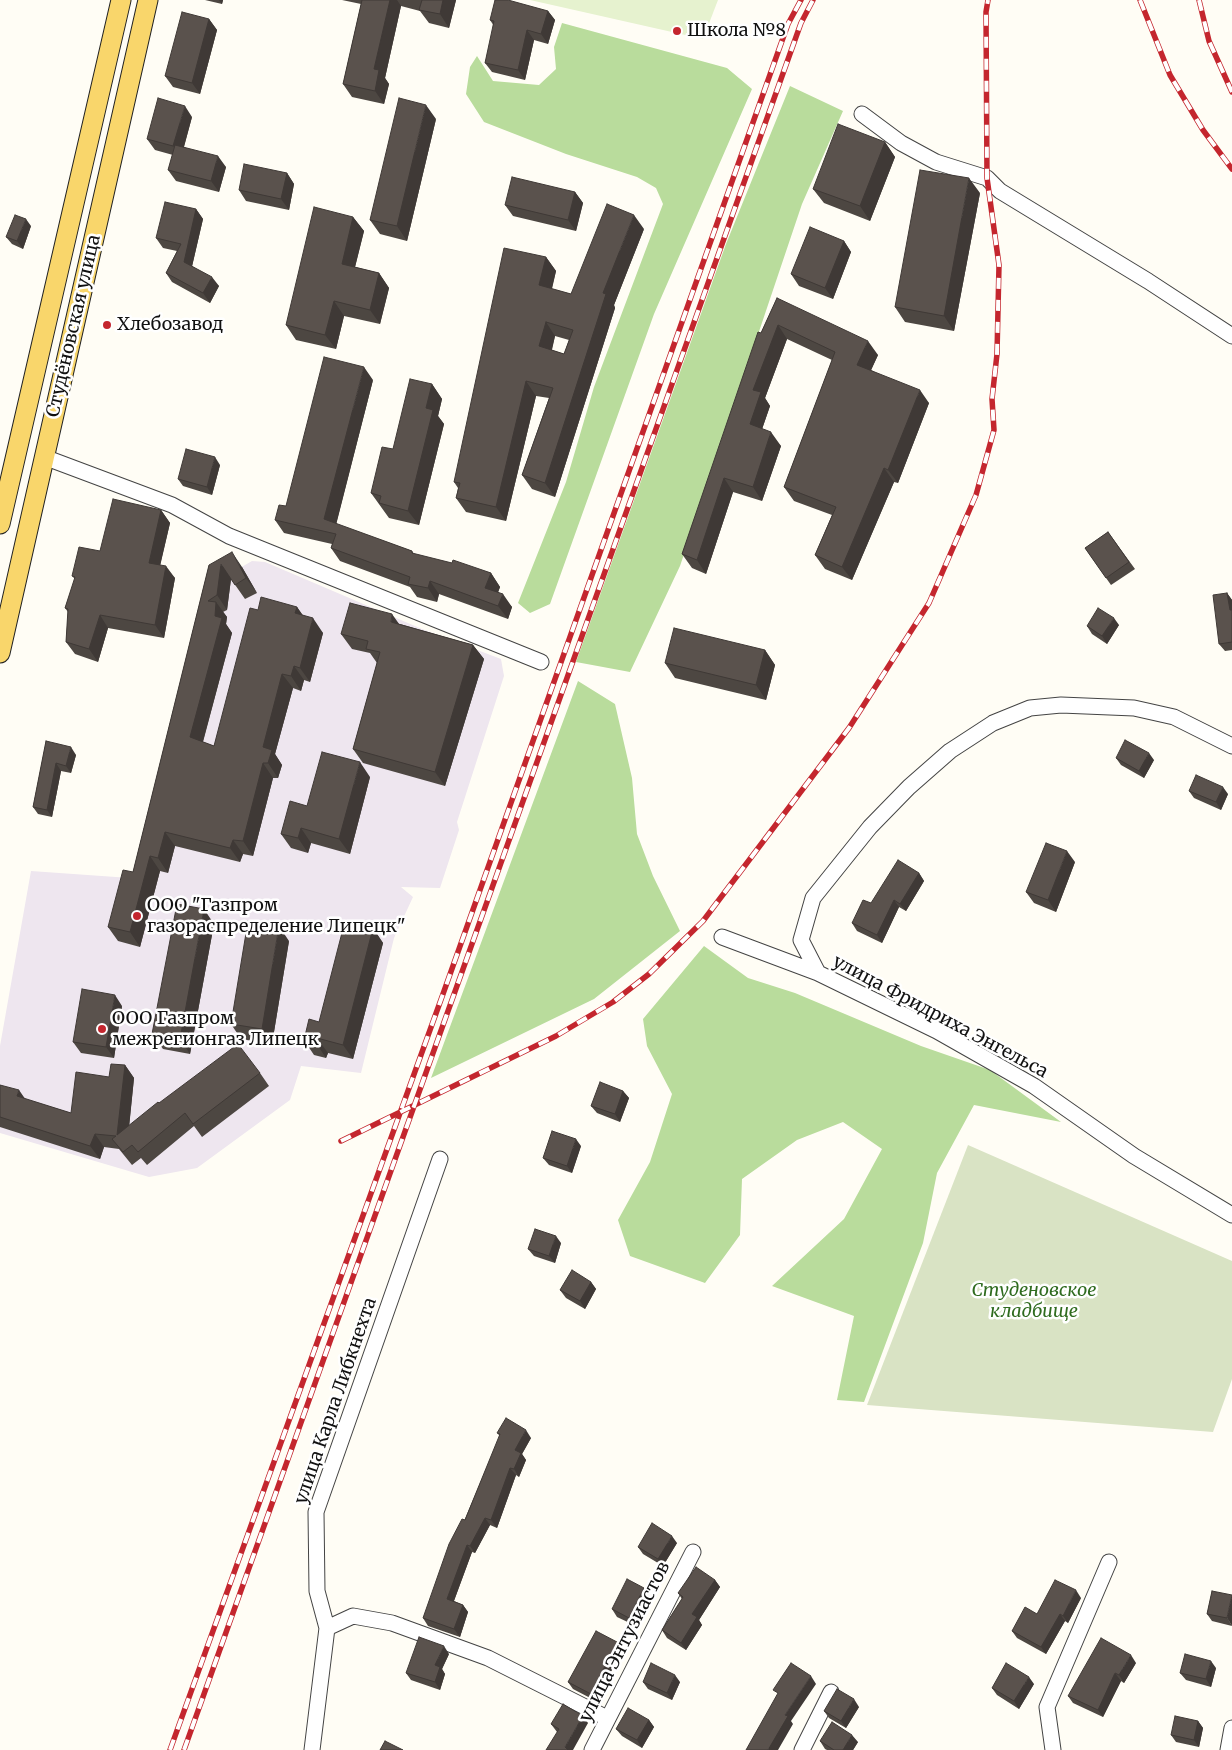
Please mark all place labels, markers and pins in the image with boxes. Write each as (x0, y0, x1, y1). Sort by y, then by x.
place label: Школа №8 (687, 20, 786, 42)
marker: Школа №8 (671, 25, 683, 37)
place label: Хлебозавод (117, 314, 223, 336)
marker: Хлебозавод (101, 319, 113, 331)
place label: ООО "Газпром газораспределение Липецк" (147, 895, 406, 938)
marker: ООО "Газпром газораспределение Липецк" (131, 910, 143, 922)
place label: ООО Газпром межрегионгаз Липецк (112, 1008, 319, 1050)
marker: ООО Газпром межрегионгаз Липецк (96, 1023, 108, 1035)

